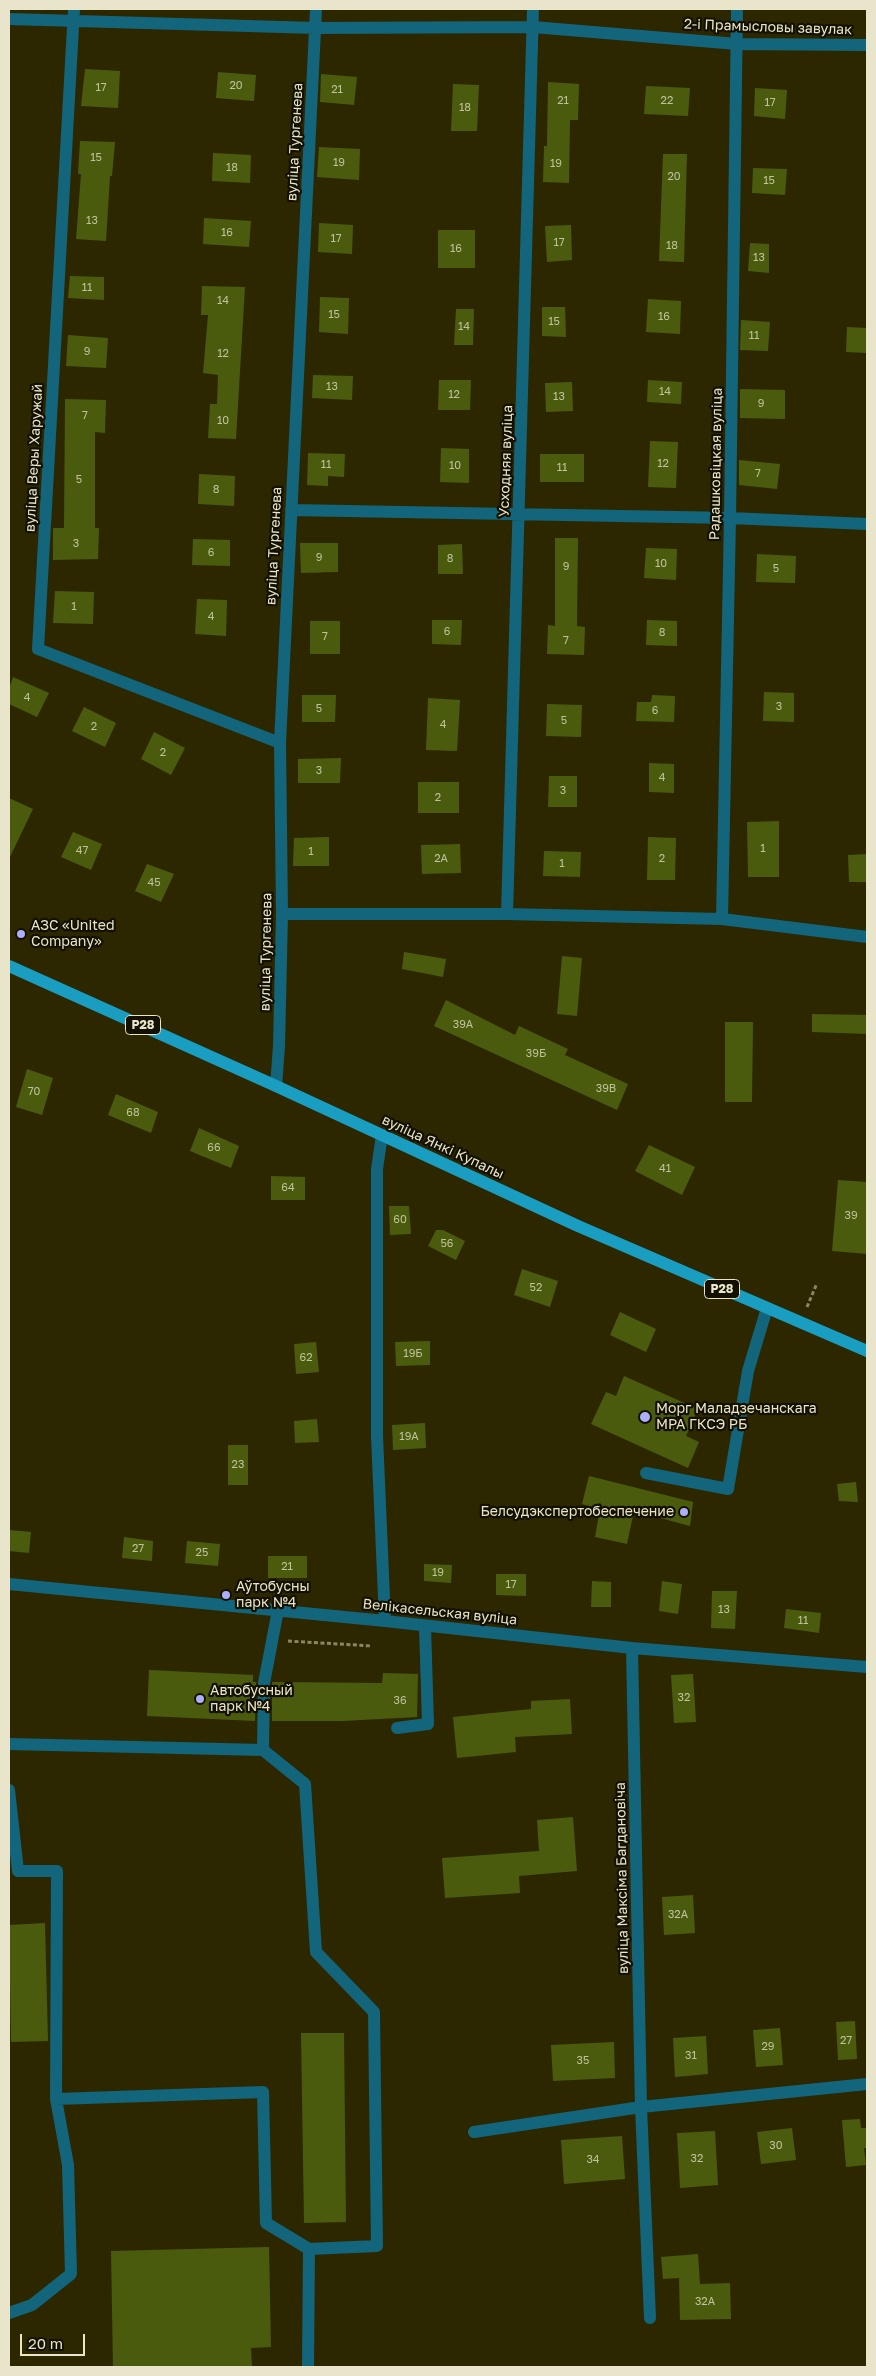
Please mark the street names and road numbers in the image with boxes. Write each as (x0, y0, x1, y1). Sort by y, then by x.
street label: 2-і Прамысловы завулак (684, 16, 852, 38)
street label: вуліца Тургенева (284, 83, 306, 201)
street label: вуліца Веры Харужай (22, 384, 46, 532)
street label: Радашковіцкая вуліца (706, 388, 726, 540)
street label: Усходняя вуліца (496, 405, 516, 517)
street label: вуліца Тургенева (263, 487, 285, 605)
street label: вуліца Тургенева (257, 893, 275, 1011)
road number: Р28 (126, 1016, 160, 1034)
street label: вуліца Янкі Купалы (379, 1111, 507, 1183)
road number: Р28 (704, 1280, 740, 1298)
street label: Велікасельская вуліца (362, 1596, 518, 1628)
street label: вуліца Максіма Багдановіча (612, 1782, 632, 1974)

